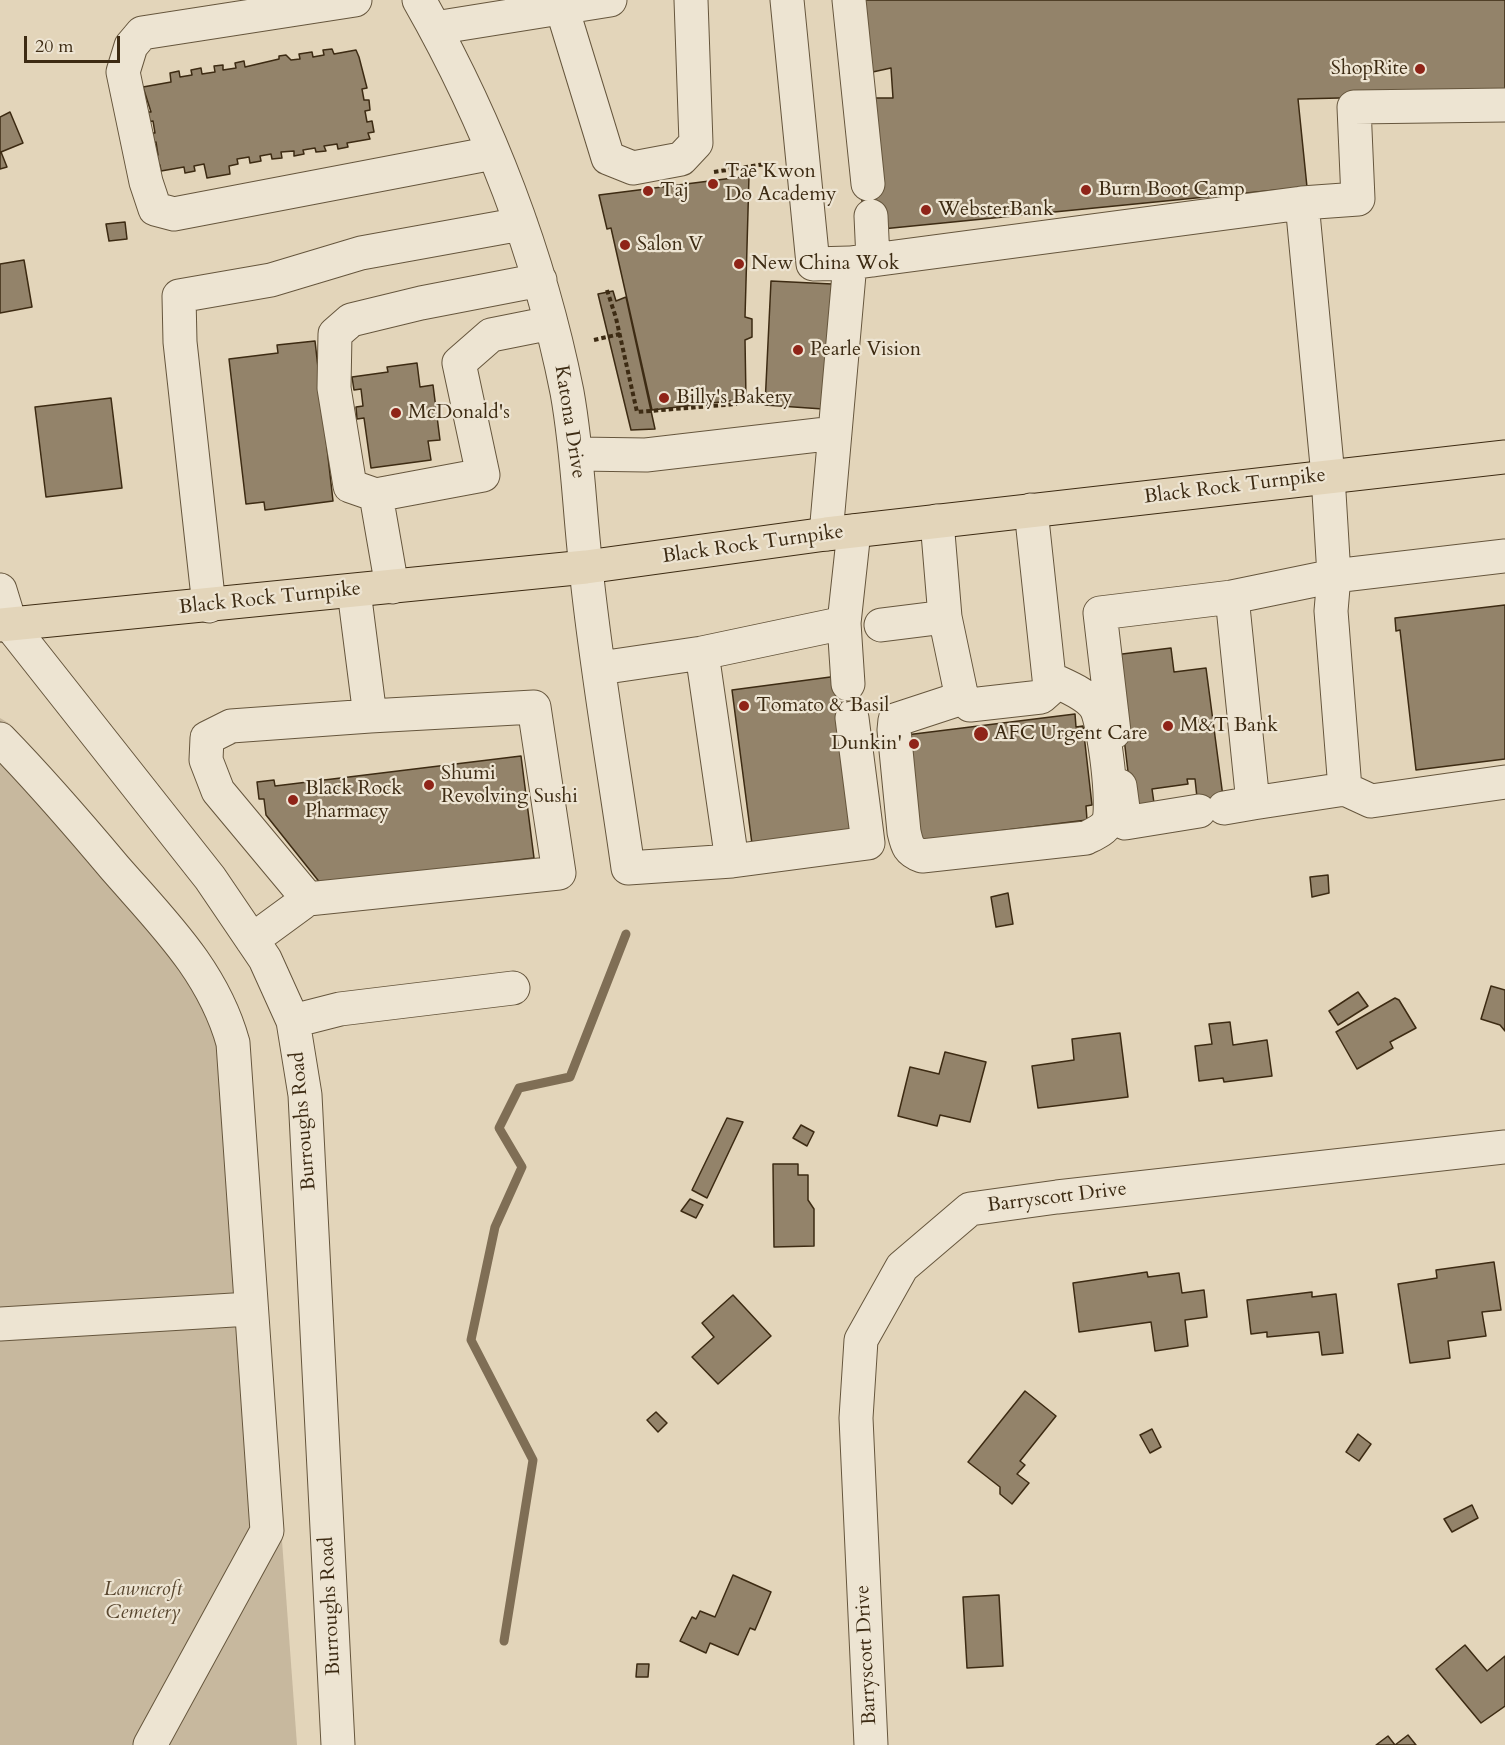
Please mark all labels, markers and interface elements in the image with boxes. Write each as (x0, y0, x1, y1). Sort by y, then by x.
scale bar (27, 24, 123, 62)
text: 20 m (35, 34, 74, 59)
place label: ShopRite (1331, 57, 1408, 81)
marker: ShopRite (1413, 62, 1427, 76)
place label: Tae Kwon Do Academy (725, 160, 837, 207)
marker: Tae Kwon Do Academy (706, 177, 720, 191)
place label: Burn Boot Camp (1098, 178, 1245, 202)
place label: Taj (660, 179, 689, 203)
marker: Burn Boot Camp (1079, 183, 1093, 197)
marker: Taj (641, 184, 655, 198)
place label: WebsterBank (938, 198, 1054, 222)
marker: WebsterBank (919, 203, 933, 217)
place label: Salon V (637, 233, 703, 257)
marker: Salon V (618, 238, 632, 252)
place label: New China Wok (751, 252, 899, 276)
marker: New China Wok (732, 257, 746, 271)
place label: Pearle Vision (810, 338, 921, 362)
marker: Pearle Vision (791, 343, 805, 357)
street label: Katona Drive (548, 364, 590, 480)
place label: Billy's Bakery (676, 386, 792, 410)
marker: Billy's Bakery (657, 391, 671, 405)
place label: McDonald's (408, 401, 510, 425)
marker: McDonald's (389, 406, 403, 420)
street label: Black Rock Turnpike (1143, 464, 1327, 510)
street label: Black Rock Turnpike (661, 520, 845, 570)
street label: Black Rock Turnpike (178, 578, 362, 620)
place label: Tomato & Basil (756, 694, 889, 718)
marker: Tomato & Basil (737, 699, 751, 713)
place label: M&T Bank (1180, 714, 1278, 738)
marker: M&T Bank (1161, 719, 1175, 733)
place label: AFC Urgent Care (994, 722, 1148, 746)
marker: AFC Urgent Care (972, 725, 990, 743)
place label: Dunkin' (831, 732, 902, 756)
marker: Dunkin' (907, 737, 921, 751)
place label: Shumi Revolving Sushi (441, 762, 578, 809)
place label: Black Rock Pharmacy (305, 777, 402, 824)
marker: Shumi Revolving Sushi (422, 778, 436, 792)
marker: Black Rock Pharmacy (286, 793, 300, 807)
street label: Burroughs Road (286, 1051, 322, 1191)
street label: Barryscott Drive (986, 1178, 1128, 1218)
street label: Burroughs Road (315, 1536, 347, 1676)
park label: Lawncroft Cemetery (104, 1578, 182, 1625)
street label: Barryscott Drive (851, 1584, 883, 1726)

